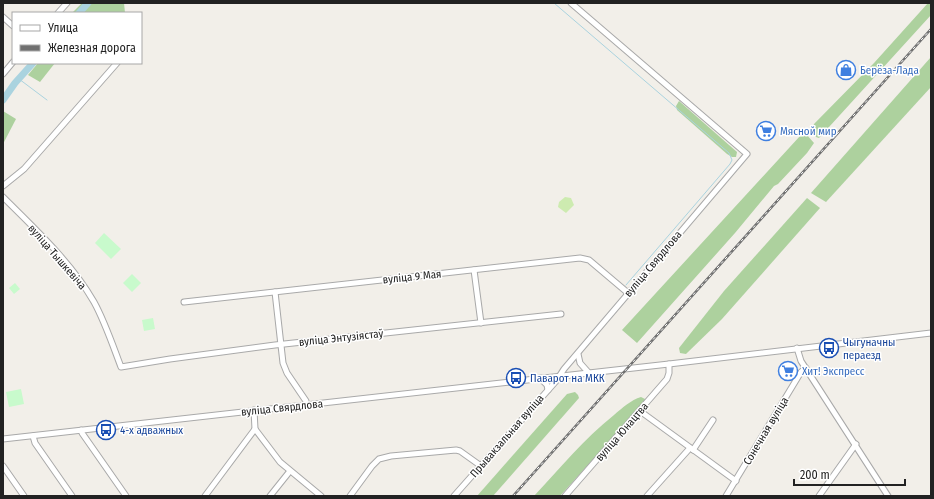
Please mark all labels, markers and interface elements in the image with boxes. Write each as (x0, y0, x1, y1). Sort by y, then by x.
legend (12, 12, 142, 64)
text: Улица (47, 21, 78, 35)
text: Железная дорога (48, 41, 136, 55)
shop icon: Берёза-Лада (835, 59, 857, 81)
place label: Берёза-Лада (860, 64, 919, 77)
supermarket icon: Мясной мир (755, 120, 777, 142)
place label: Мясной мир (780, 125, 837, 138)
street label: вуліца Тышкевіча (25, 222, 89, 292)
street label: вуліца Свярдлова (622, 228, 684, 300)
street label: вуліца 9 Мая (382, 267, 442, 287)
street label: вуліца Энтузіястаў (298, 327, 384, 349)
place label: Чыгуначны пераезд (843, 336, 895, 362)
bus stop icon: Чыгуначны пераезд (818, 337, 840, 359)
supermarket icon: Хит! Экспресс (777, 360, 799, 382)
place label: Хит! Экспресс (802, 365, 865, 378)
bus stop icon: Паварот на МКК (505, 367, 527, 389)
place label: Паварот на МКК (530, 372, 605, 385)
street label: Прывакзальная вуліца (467, 392, 547, 480)
street label: Сонечная вуліца (741, 395, 791, 467)
street label: вуліца Свярдлова (240, 397, 324, 419)
street label: вуліца Юнацтва (593, 400, 651, 464)
bus stop icon: 4-х адважных (95, 419, 117, 441)
place label: 4-х адважных (120, 424, 183, 437)
scale bar (794, 461, 905, 487)
text: 200 m (800, 468, 830, 482)

